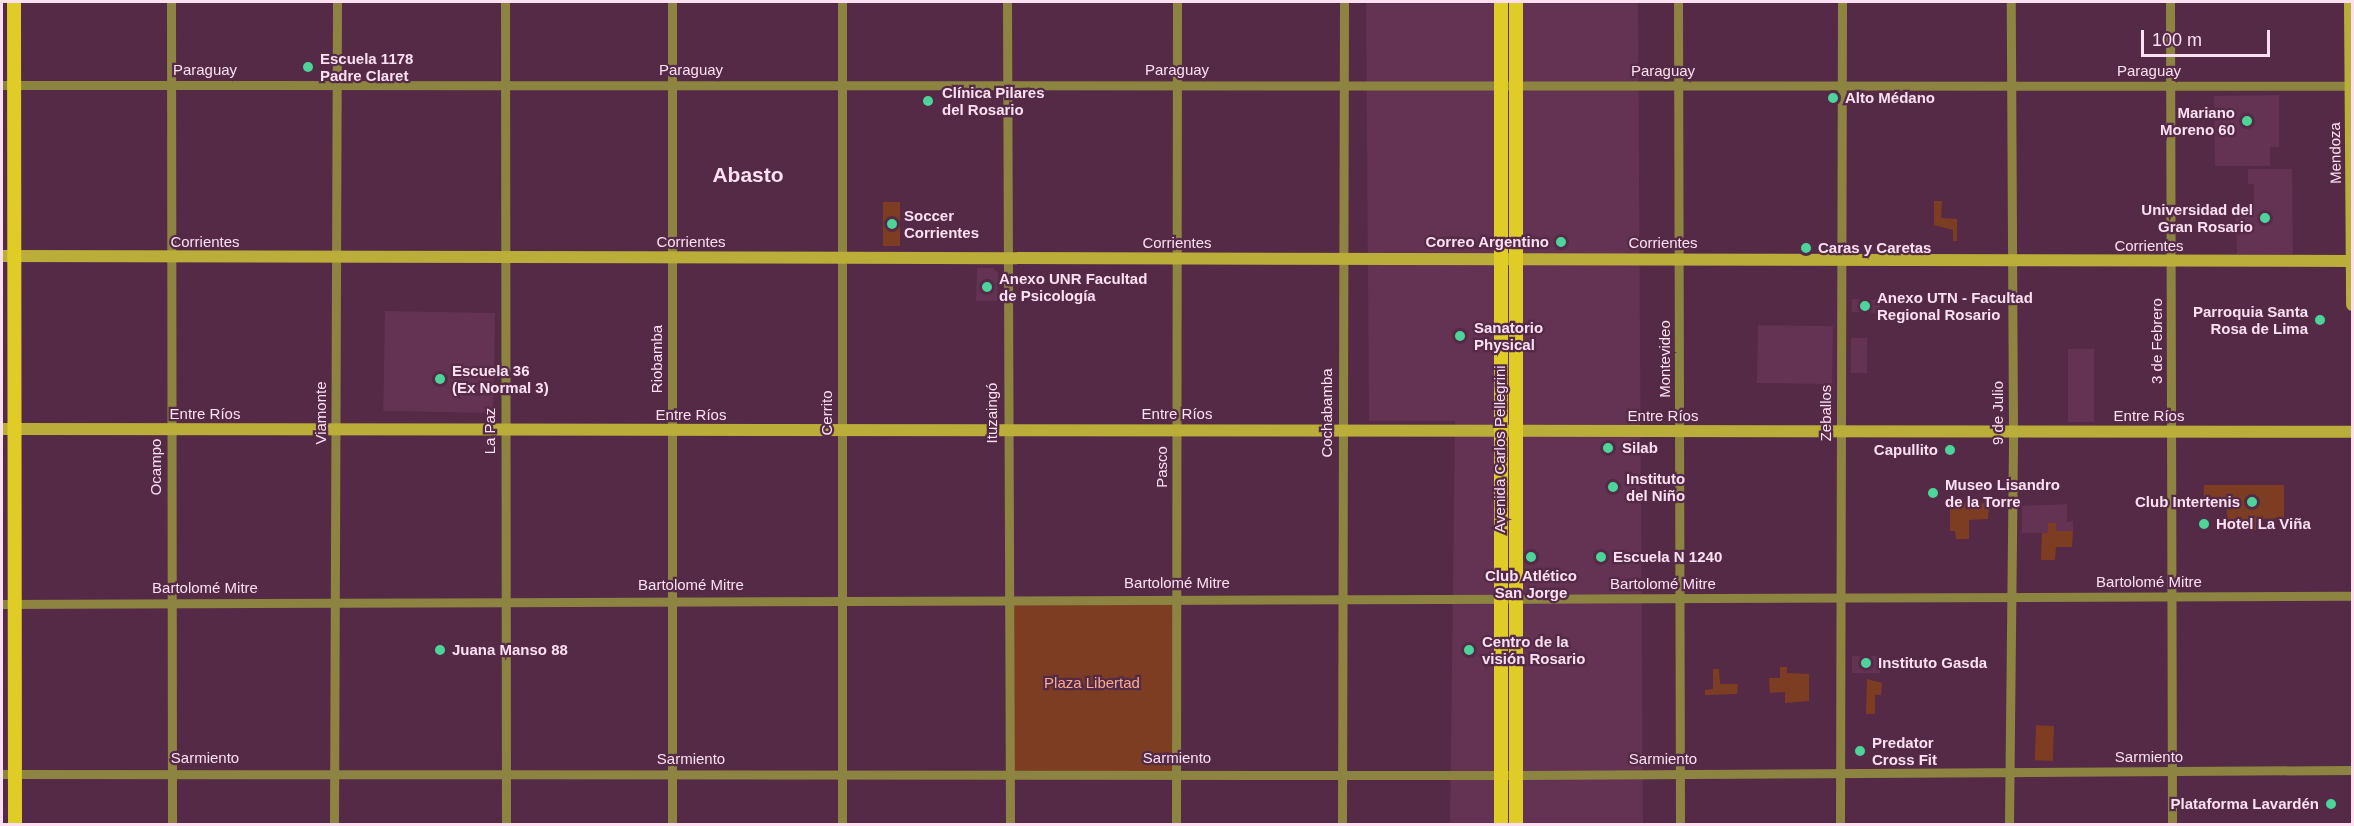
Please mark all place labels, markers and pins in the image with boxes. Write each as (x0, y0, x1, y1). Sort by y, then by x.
place label: Escuela 1178 Padre Claret (320, 49, 413, 84)
marker: Escuela 1178 Padre Claret (301, 60, 315, 74)
place label: Clínica Pilares del Rosario (942, 83, 1045, 118)
place label: Alto Médano (1845, 89, 1935, 107)
marker: Alto Médano (1826, 91, 1840, 105)
marker: Clínica Pilares del Rosario (919, 92, 937, 110)
place label: Mariano Moreno 60 (2160, 103, 2235, 138)
marker: Mariano Moreno 60 (2240, 114, 2254, 128)
place label: Universidad del Gran Rosario (2141, 200, 2253, 235)
place label: Soccer Corrientes (904, 206, 979, 241)
marker: Universidad del Gran Rosario (2258, 211, 2272, 225)
marker: Soccer Corrientes (885, 217, 899, 231)
place label: Correo Argentino (1425, 233, 1549, 251)
marker: Correo Argentino (1554, 235, 1568, 249)
place label: Caras y Caretas (1818, 239, 1931, 257)
marker: Caras y Caretas (1799, 241, 1813, 255)
place label: Anexo UNR Facultad de Psicología (999, 269, 1147, 304)
marker: Anexo UNR Facultad de Psicología (980, 280, 994, 294)
place label: Anexo UTN - Facultad Regional Rosario (1877, 288, 2033, 323)
marker: Anexo UTN - Facultad Regional Rosario (1858, 299, 1872, 313)
place label: Parroquia Santa Rosa de Lima (2193, 302, 2308, 337)
marker: Parroquia Santa Rosa de Lima (2313, 313, 2327, 327)
place label: Sanatorio Physical (1474, 318, 1543, 353)
marker: Sanatorio Physical (1451, 327, 1469, 345)
place label: Escuela 36 (Ex Normal 3) (452, 361, 549, 396)
marker: Escuela 36 (Ex Normal 3) (433, 372, 447, 386)
marker: Silab (1599, 439, 1617, 457)
place label: Silab (1622, 439, 1658, 457)
place label: Capullito (1874, 441, 1938, 459)
marker: Capullito (1943, 443, 1957, 457)
place label: Instituto del Niño (1626, 469, 1685, 504)
place label: Museo Lisandro de la Torre (1945, 475, 2060, 510)
marker: Instituto del Niño (1604, 478, 1622, 496)
marker: Museo Lisandro de la Torre (1926, 486, 1940, 500)
place label: Club Intertenis (2135, 493, 2240, 511)
marker: Club Intertenis (2245, 495, 2259, 509)
place label: Hotel La Viña (2216, 515, 2311, 533)
marker: Hotel La Viña (2197, 517, 2211, 531)
place label: Escuela N 1240 (1613, 548, 1722, 566)
marker: Club Atlético San Jorge (1524, 550, 1538, 564)
marker: Escuela N 1240 (1594, 550, 1608, 564)
place label: Club Atlético San Jorge (1485, 566, 1577, 601)
place label: Centro de la visión Rosario (1482, 632, 1585, 667)
place label: Juana Manso 88 (452, 641, 568, 659)
marker: Centro de la visión Rosario (1460, 641, 1478, 659)
marker: Juana Manso 88 (433, 643, 447, 657)
place label: Instituto Gasda (1878, 654, 1987, 672)
marker: Instituto Gasda (1859, 656, 1873, 670)
place label: Predator Cross Fit (1872, 733, 1937, 768)
marker: Predator Cross Fit (1853, 744, 1867, 758)
place label: Plataforma Lavardén (2171, 795, 2319, 813)
marker: Plataforma Lavardén (2324, 797, 2338, 811)

